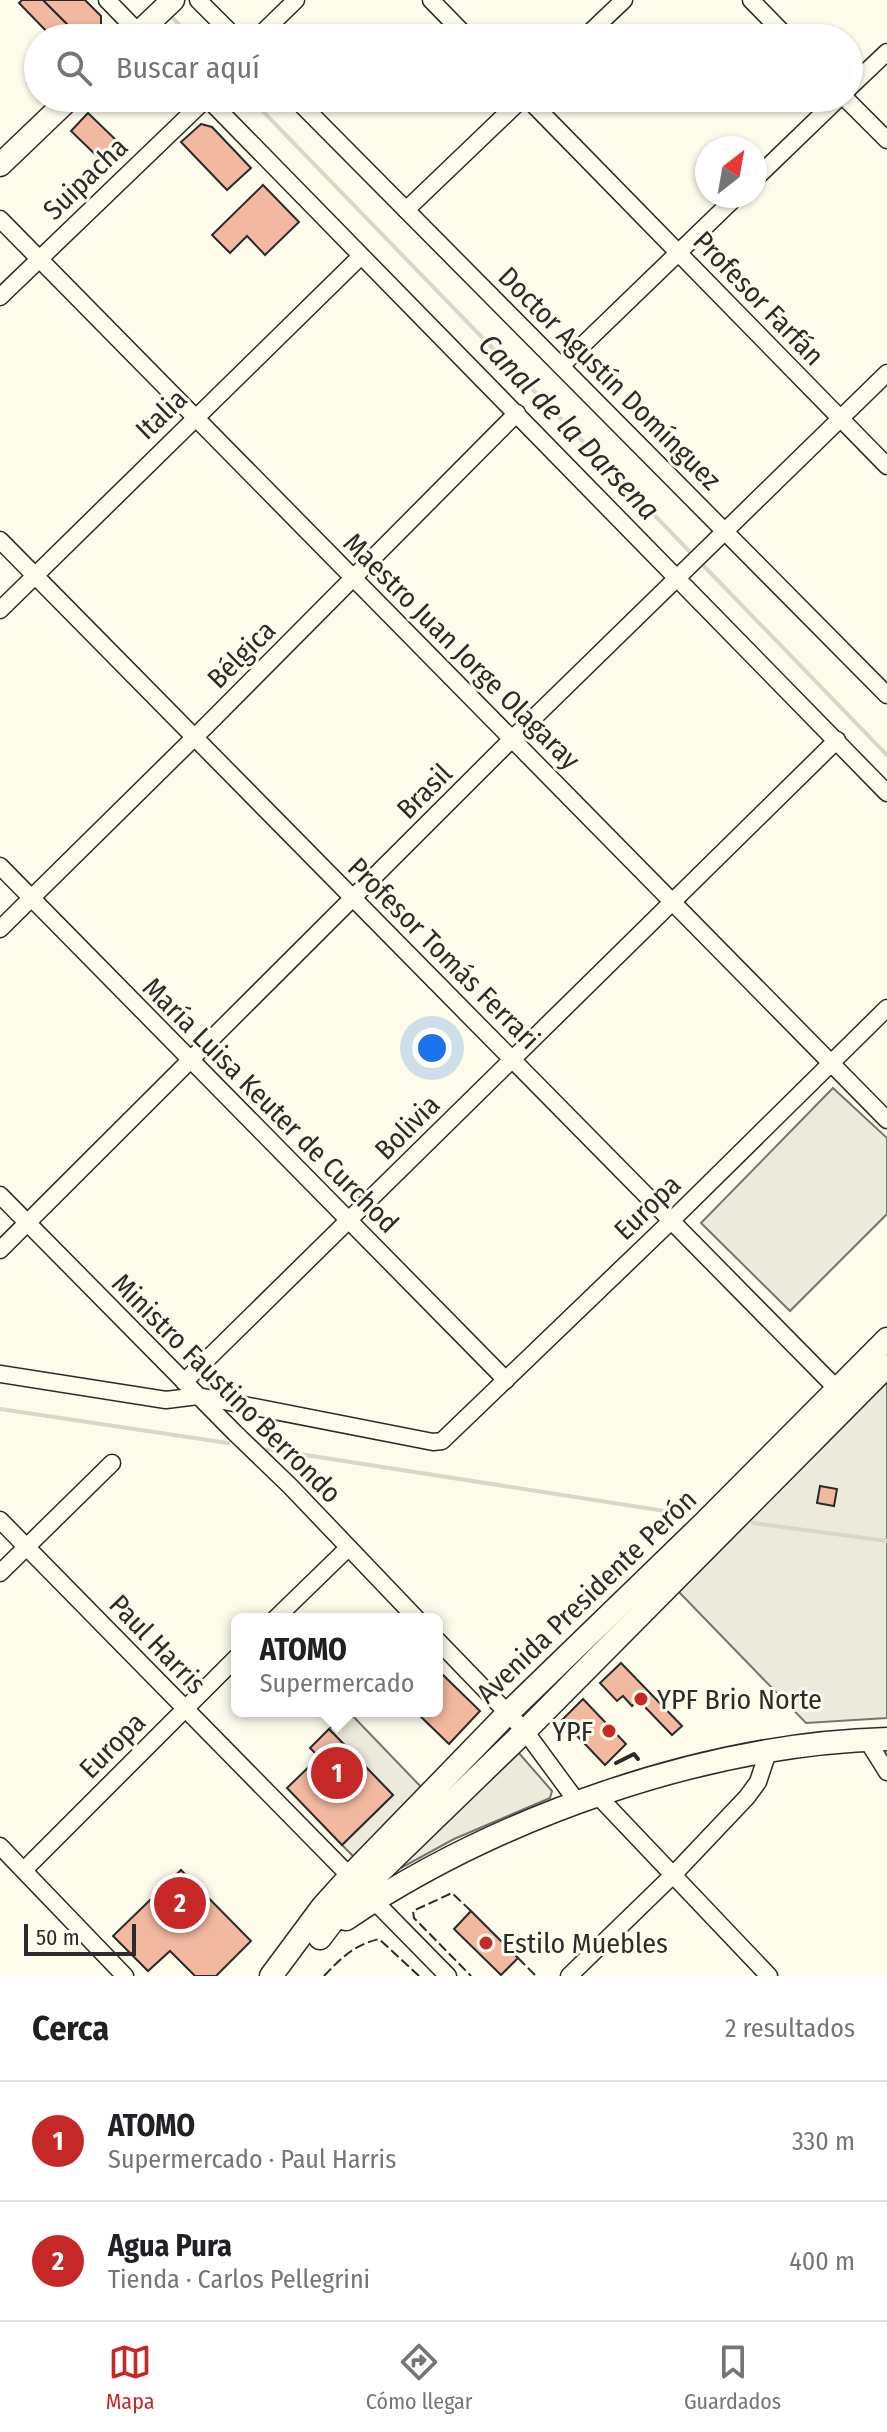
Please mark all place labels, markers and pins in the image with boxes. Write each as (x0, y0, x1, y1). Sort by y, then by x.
place label: YPF Brio Norte (657, 1683, 822, 1716)
marker: YPF Brio Norte (632, 1690, 650, 1708)
place label: YPF (552, 1715, 593, 1748)
marker: YPF (600, 1722, 618, 1740)
pin: 1 (311, 1743, 363, 1803)
pin: 2 (154, 1873, 206, 1933)
place label: Estilo Muebles (502, 1927, 668, 1960)
marker: Estilo Muebles (477, 1934, 495, 1952)

